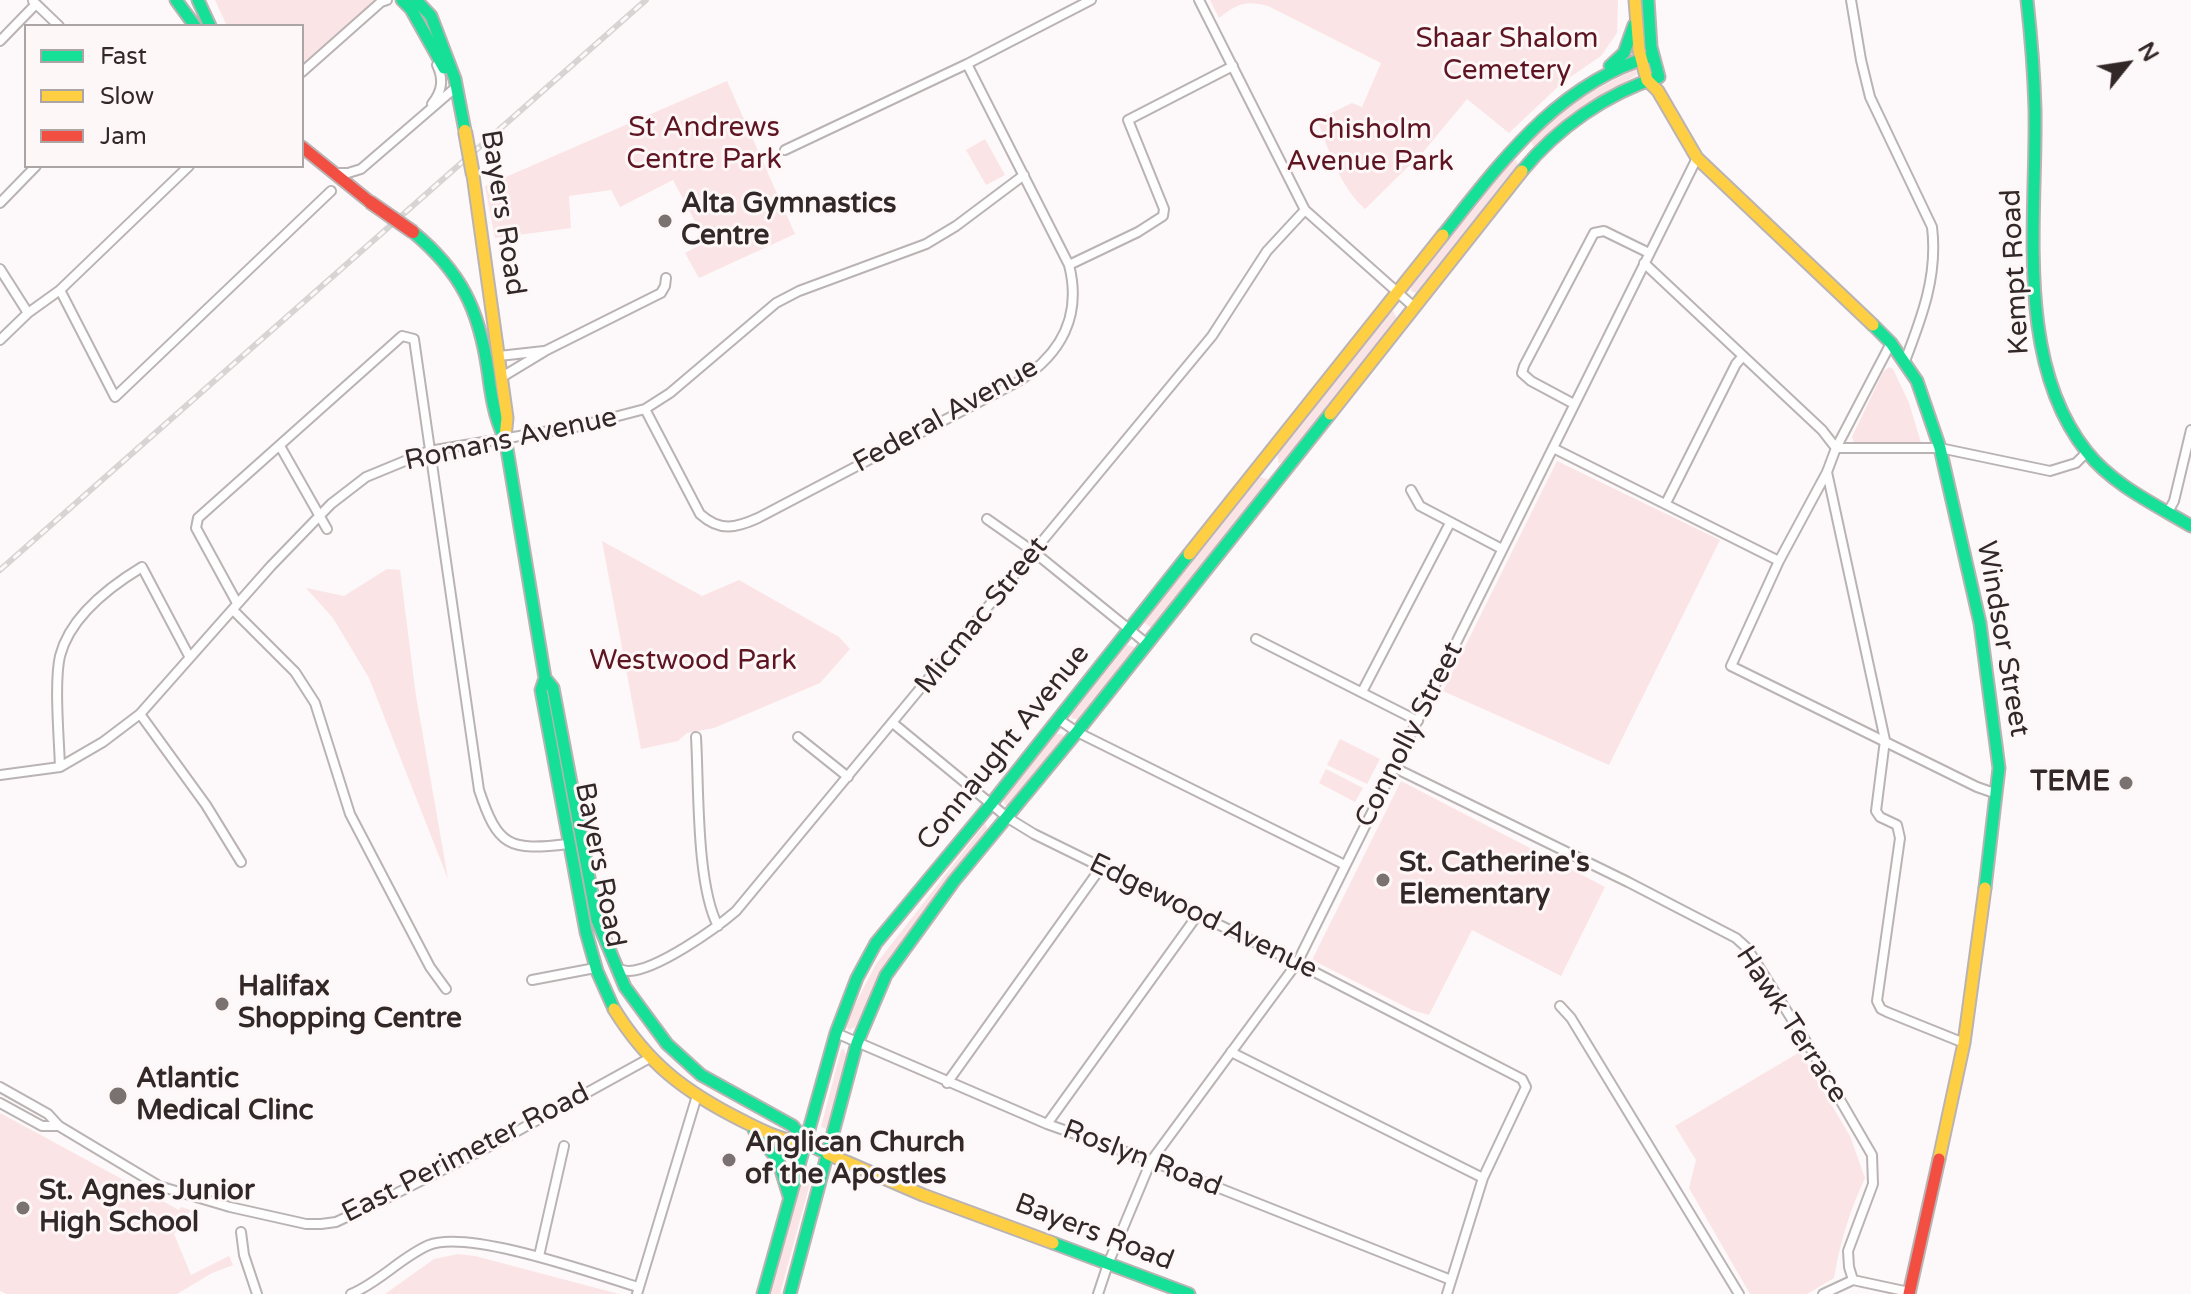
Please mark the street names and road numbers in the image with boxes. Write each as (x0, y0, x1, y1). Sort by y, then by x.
street label: Bayers Road (472, 128, 532, 298)
street label: Kempt Road (1995, 188, 2037, 356)
street label: Federal Avenue (848, 351, 1044, 481)
street label: Romans Avenue (402, 401, 620, 479)
street label: Micmac Street (908, 531, 1056, 701)
street label: Windsor Street (1968, 538, 2036, 740)
street label: Connolly Street (1349, 637, 1471, 833)
street label: Connaught Avenue (911, 638, 1097, 858)
street label: Bayers Road (567, 780, 631, 950)
street label: Edgewood Avenue (1083, 847, 1323, 987)
street label: Hawk Terrace (1728, 940, 1854, 1110)
street label: East Perimeter Road (337, 1077, 595, 1231)
street label: Roslyn Road (1058, 1113, 1226, 1205)
street label: Bayers Road (1010, 1187, 1178, 1279)

